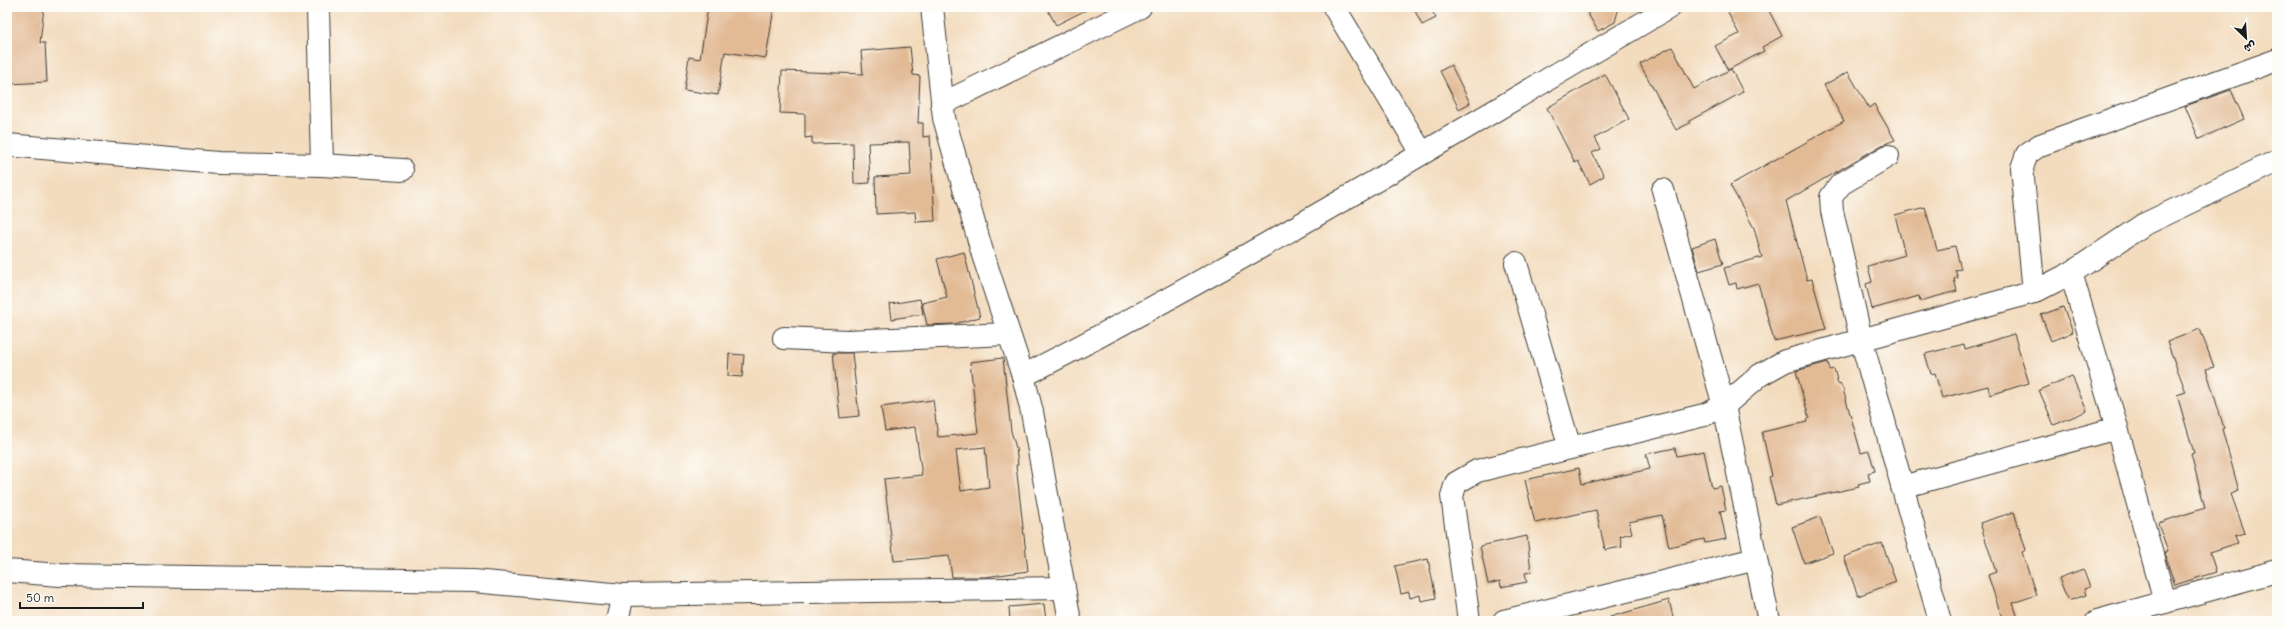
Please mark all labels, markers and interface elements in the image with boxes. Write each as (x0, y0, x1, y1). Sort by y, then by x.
north arrow (2226, 18, 2266, 58)
text: ش (2242, 38, 2259, 56)
scale bar (20, 584, 143, 610)
text: 50 m (26, 590, 55, 605)

